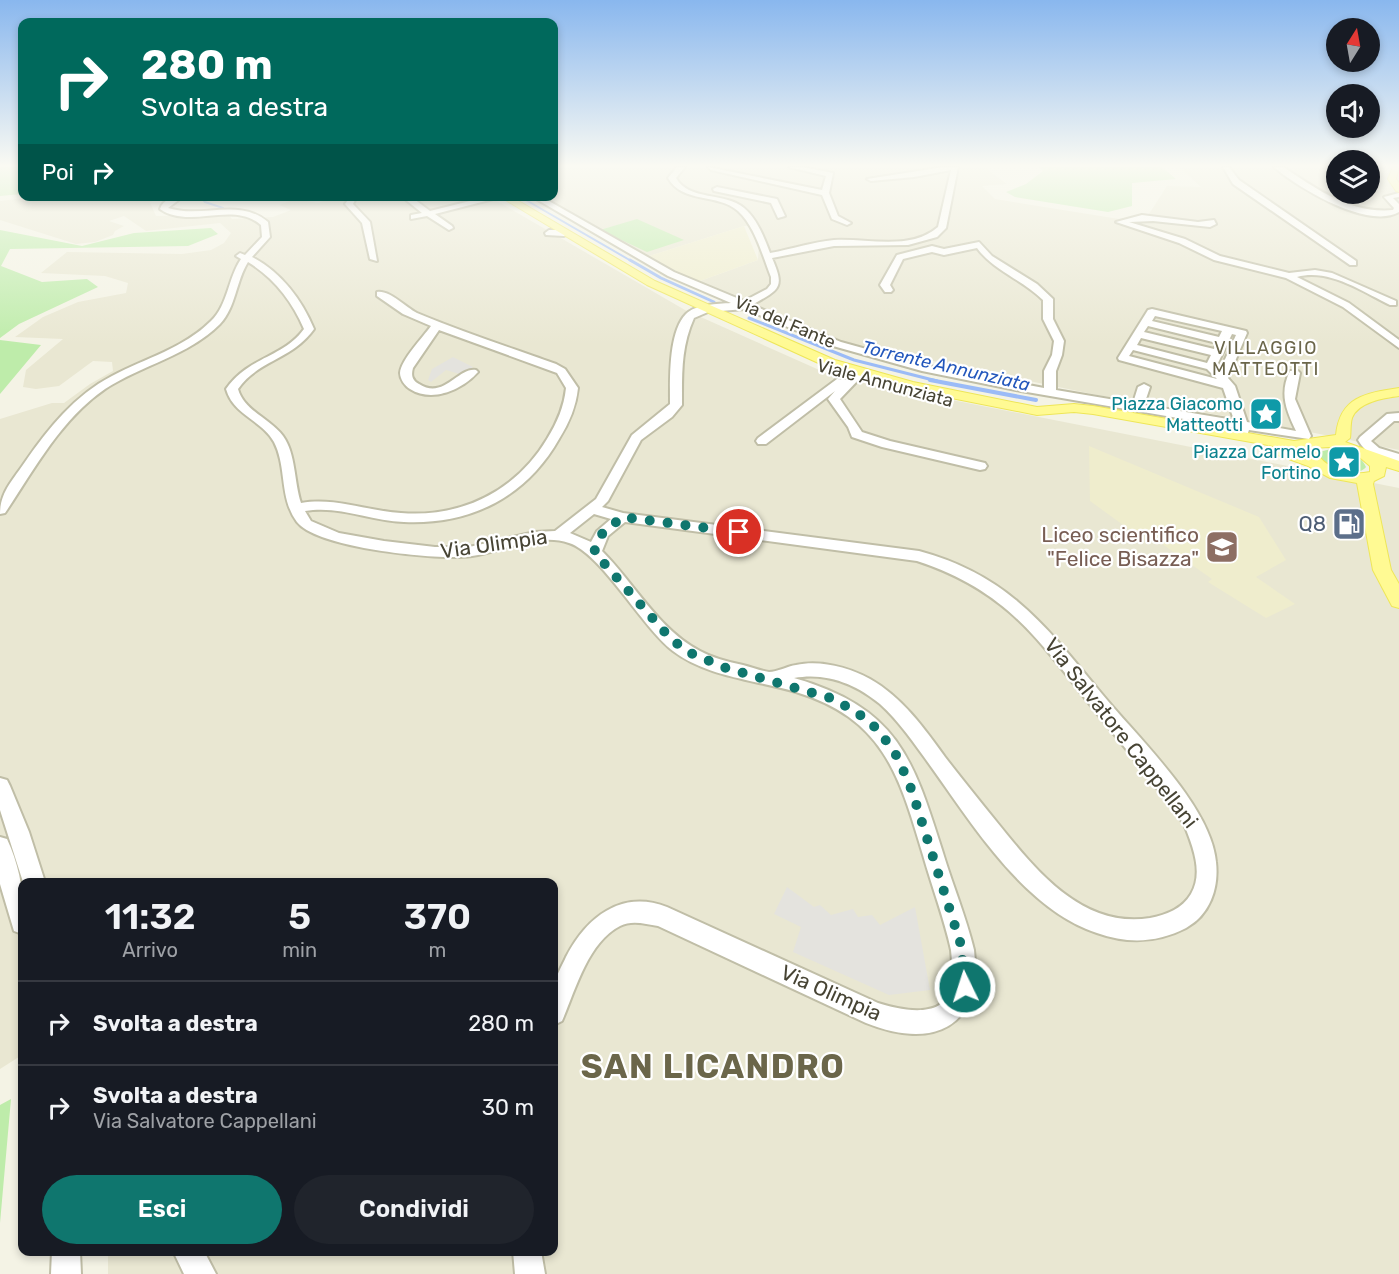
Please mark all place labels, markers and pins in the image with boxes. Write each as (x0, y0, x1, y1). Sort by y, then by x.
place label: Piazza Giacomo Matteotti (1111, 393, 1243, 436)
place icon: Piazza Giacomo Matteotti (1248, 396, 1284, 432)
place label: Piazza Carmelo Fortino (1193, 441, 1321, 484)
place icon: Piazza Carmelo Fortino (1326, 444, 1362, 480)
pin (713, 506, 764, 557)
fuel station icon: Q8 (1331, 506, 1367, 542)
place label: Q8 (1298, 511, 1326, 536)
place label: Liceo scientifico "Felice Bisazza" (1041, 522, 1199, 571)
school or university icon: Liceo scientifico "Felice Bisazza" (1204, 529, 1240, 565)

